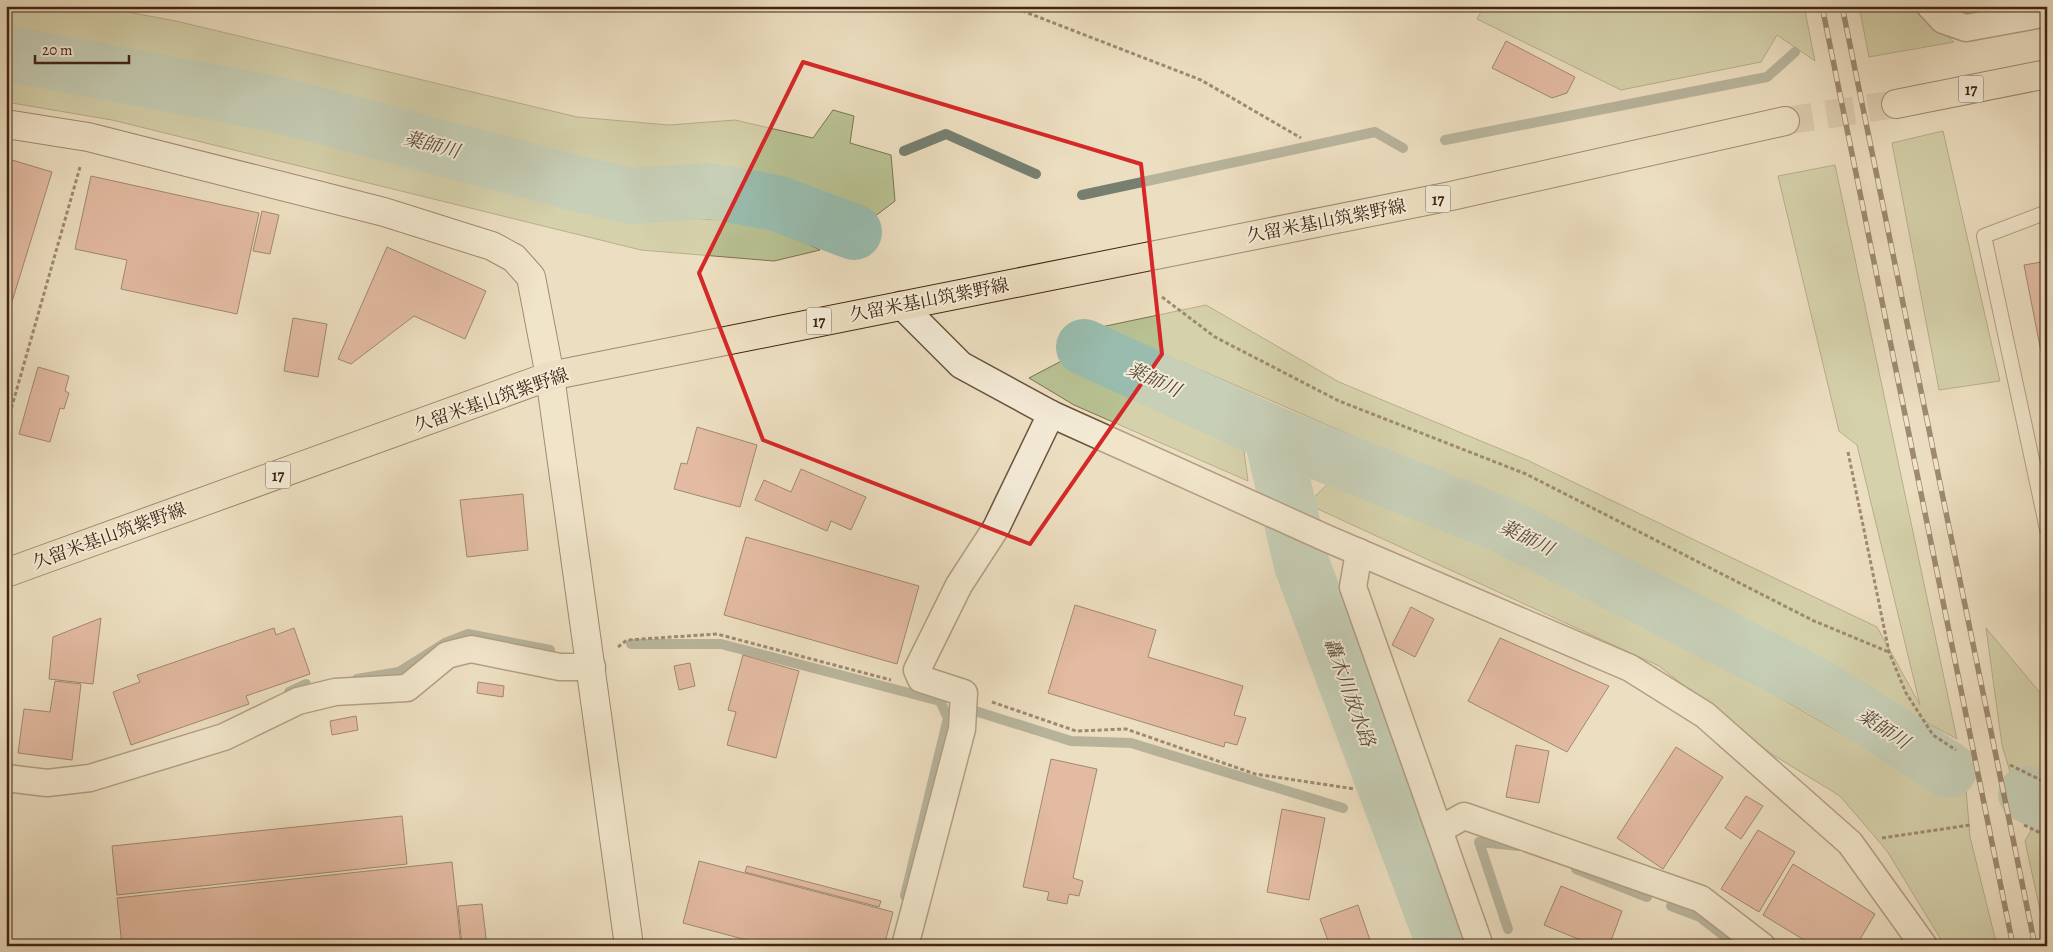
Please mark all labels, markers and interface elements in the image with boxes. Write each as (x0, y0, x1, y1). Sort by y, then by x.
scale bar (35, 32, 129, 64)
text: 20 m (42, 40, 73, 60)
road number: 17 (1958, 76, 1984, 102)
water label: 薬師川 (401, 125, 465, 165)
road number: 17 (1426, 185, 1450, 212)
street label: 久留米基山筑紫野線 (1244, 194, 1408, 248)
street label: 久留米基山筑紫野線 (847, 273, 1011, 327)
road number: 17 (806, 308, 832, 334)
water label: 薬師川 (1122, 356, 1187, 405)
street label: 久留米基山筑紫野線 (411, 362, 571, 438)
road number: 17 (266, 462, 290, 488)
street label: 久留米基山筑紫野線 (29, 497, 189, 575)
water label: 薬師川 (1495, 514, 1560, 563)
water label: 轟木川放水路 (1317, 634, 1381, 752)
water label: 薬師川 (1852, 702, 1916, 756)

